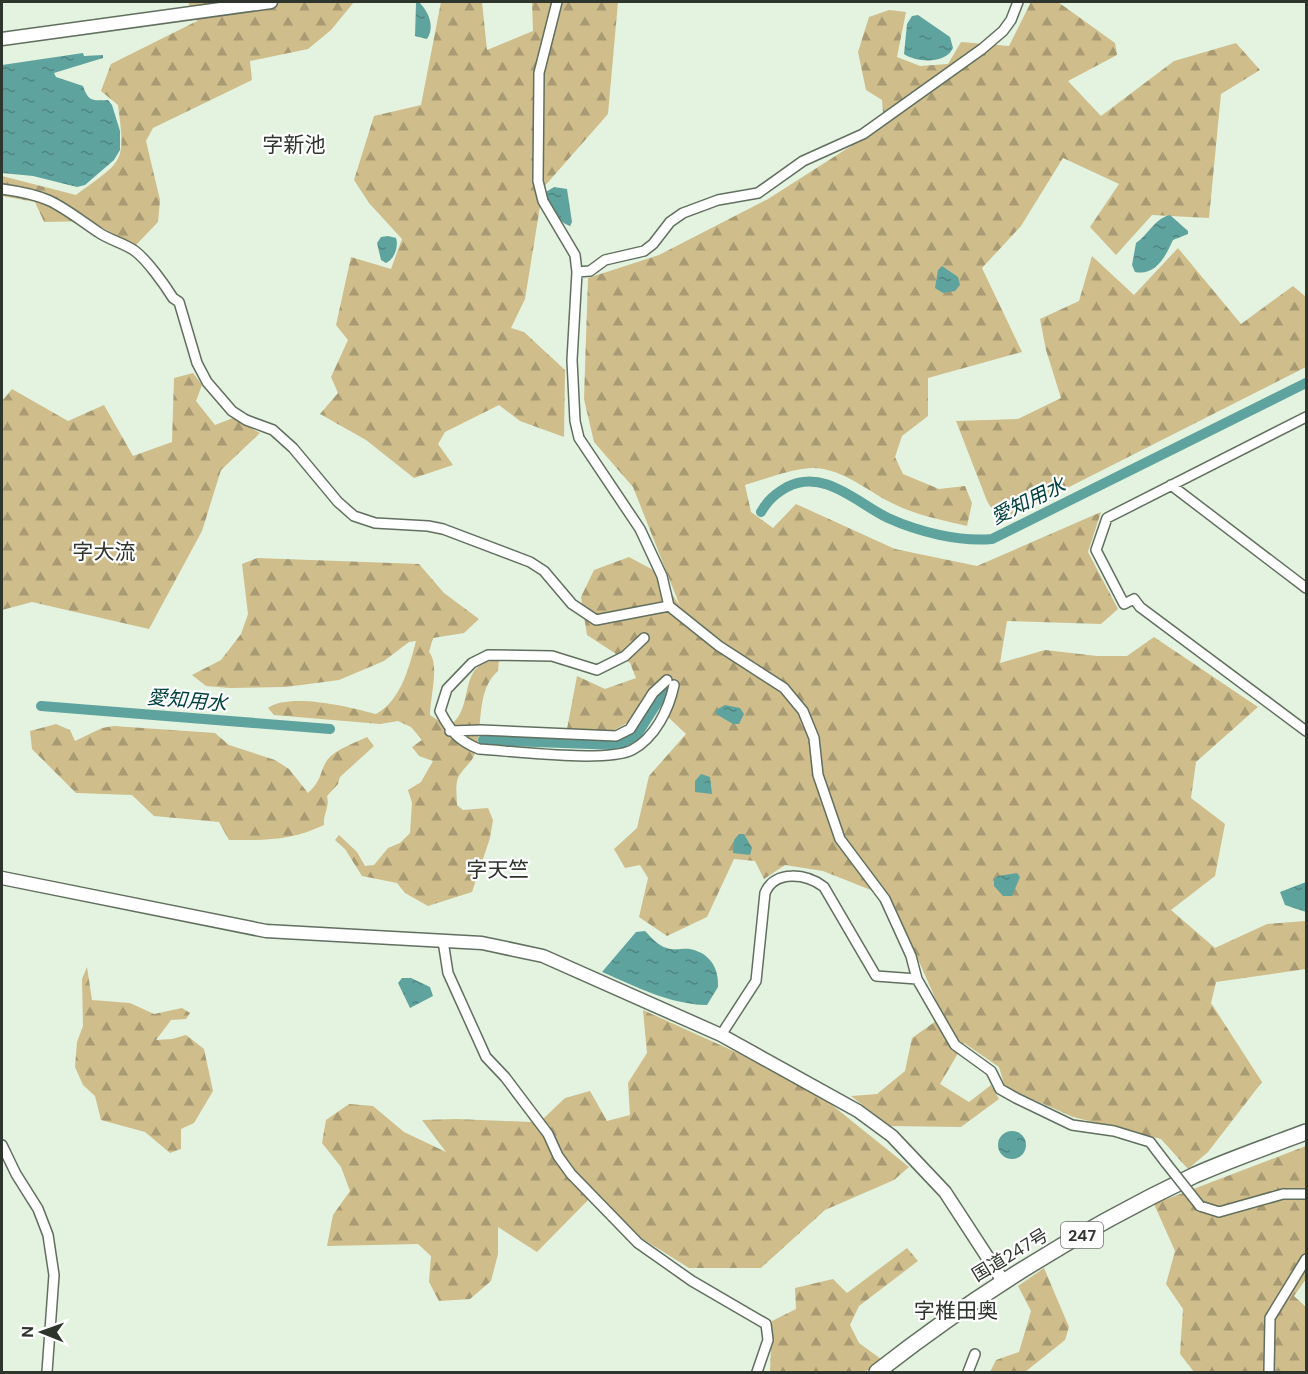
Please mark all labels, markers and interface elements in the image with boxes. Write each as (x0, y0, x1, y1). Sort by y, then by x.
district label: 字新池 (263, 131, 326, 159)
water label: 愛知用水 (986, 471, 1071, 530)
district label: 字大流 (73, 538, 136, 566)
water label: 愛知用水 (146, 684, 230, 717)
district label: 字天竺 (467, 856, 530, 884)
road number: 247 (1061, 1222, 1103, 1248)
street label: 国道247号 (968, 1223, 1052, 1287)
district label: 字椎田奥 (914, 1297, 998, 1325)
north arrow (12, 1302, 72, 1362)
text: N (17, 1326, 38, 1338)

